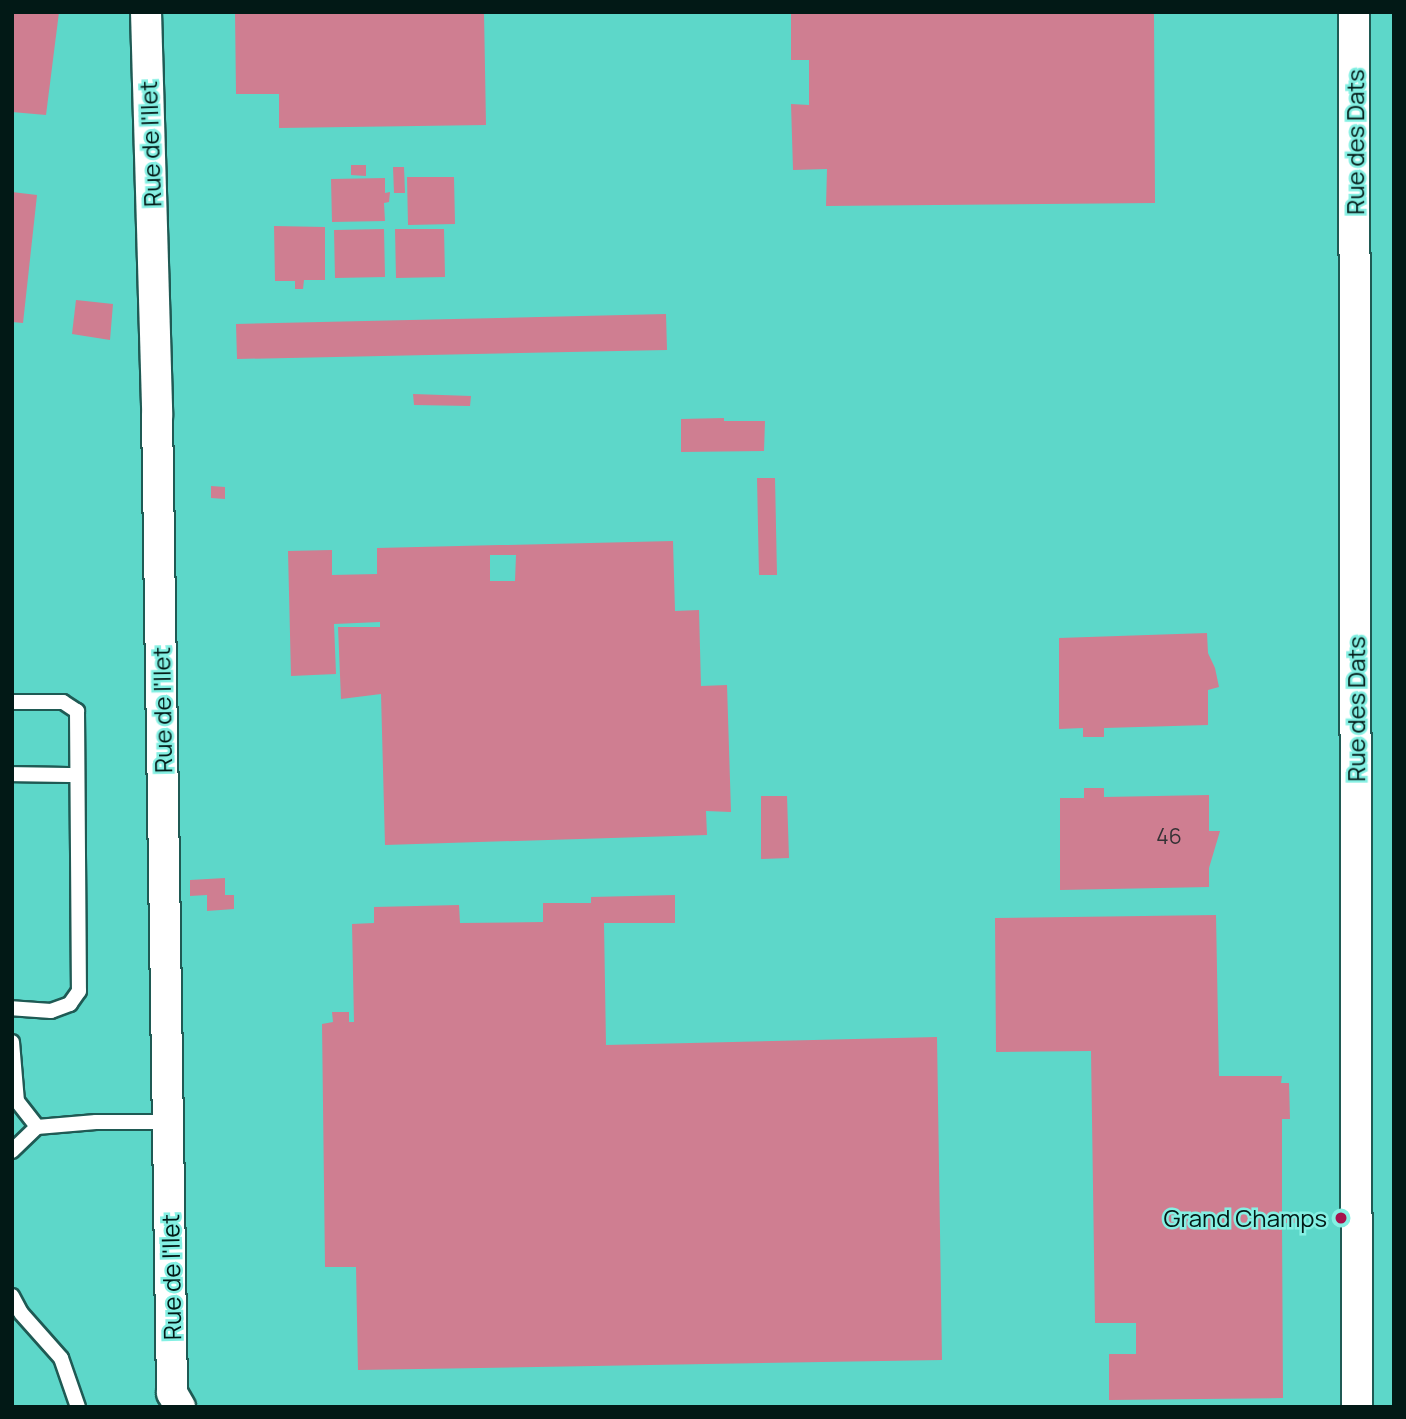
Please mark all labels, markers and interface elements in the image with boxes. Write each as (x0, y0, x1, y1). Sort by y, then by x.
street label: Rue des Dats (1341, 69, 1369, 215)
street label: Rue de l'Ilet (133, 80, 167, 208)
street label: Rue des Dats (1342, 636, 1370, 782)
street label: Rue de l'Ilet (147, 647, 177, 773)
house number: 46 (1156, 823, 1182, 849)
place label: Grand Champs (1164, 1204, 1327, 1232)
marker: Grand Champs (1333, 1210, 1349, 1226)
street label: Rue de l'Ilet (156, 1214, 186, 1340)

